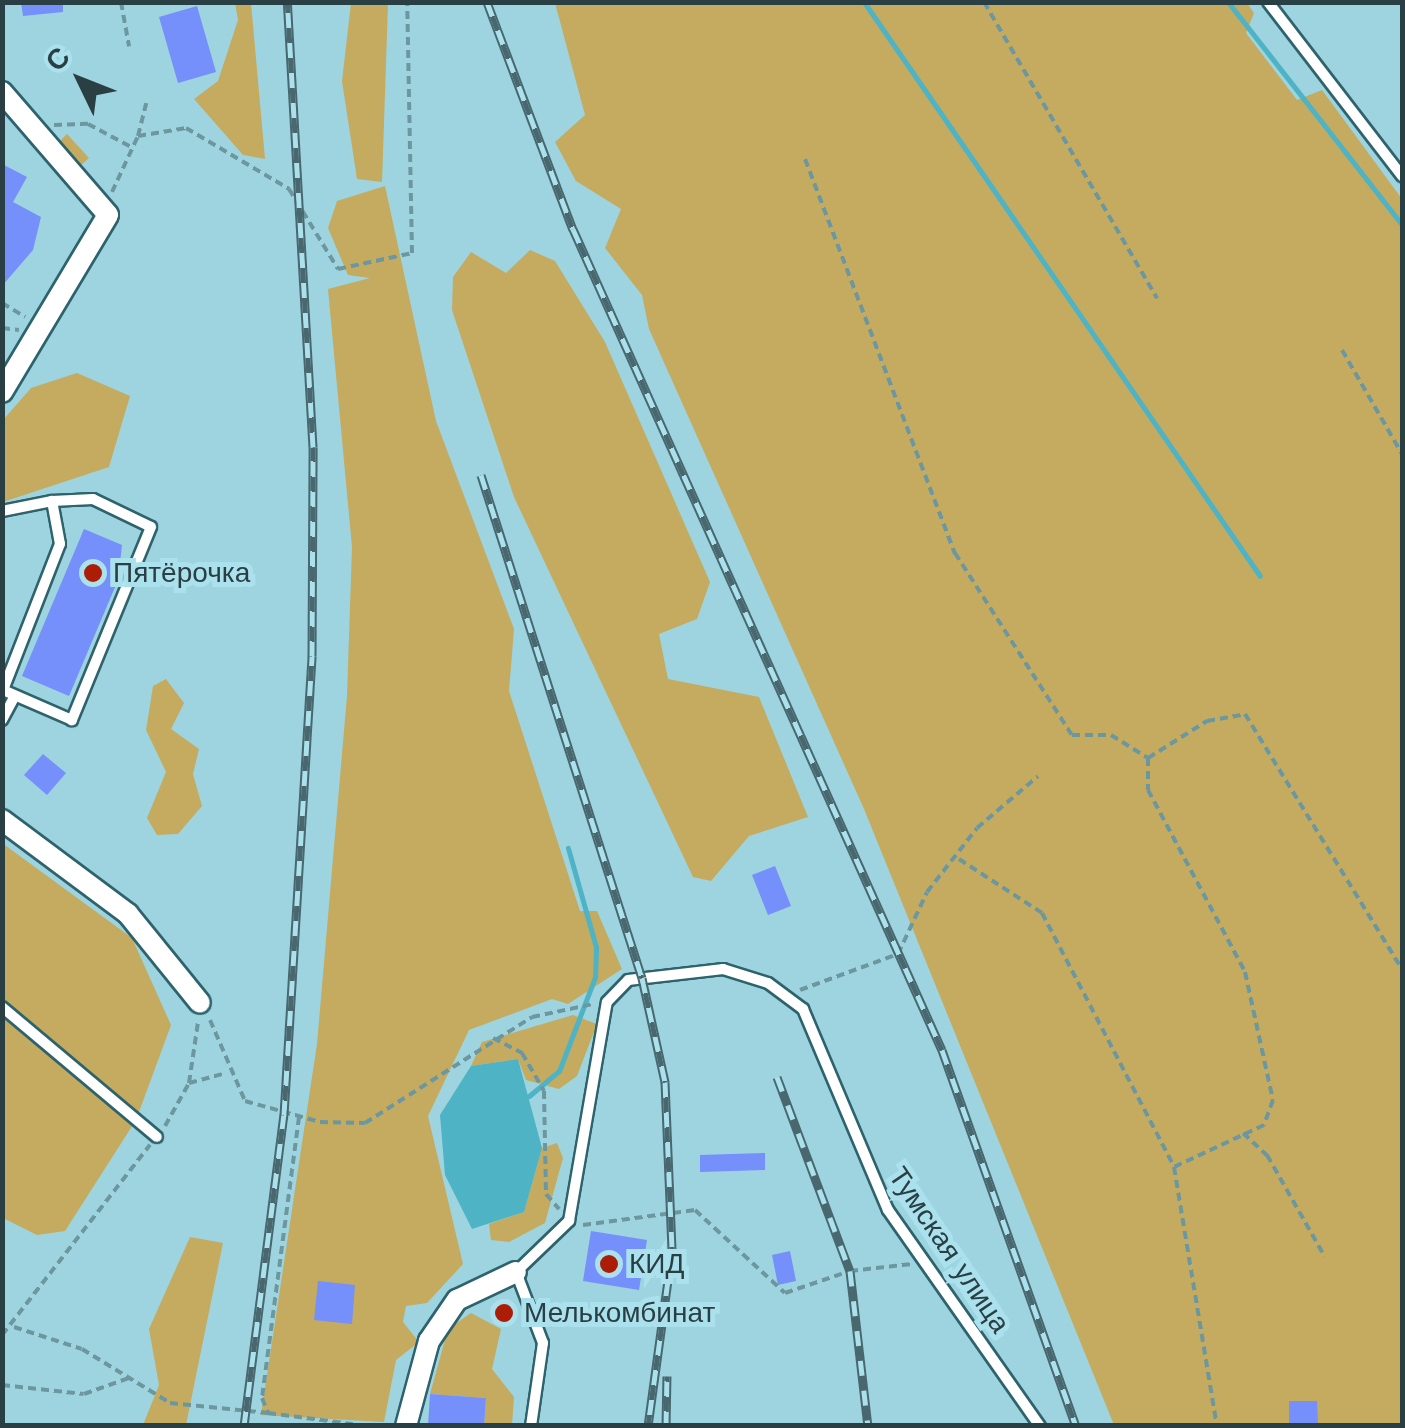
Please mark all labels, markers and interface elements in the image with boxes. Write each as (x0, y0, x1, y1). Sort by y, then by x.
north arrow (30, 30, 130, 130)
text: С (39, 41, 77, 78)
place label: Пятёрочка (113, 556, 250, 590)
marker: Пятёрочка (82, 562, 104, 584)
street label: Тумская улица (881, 1161, 1017, 1339)
place label: КИД (629, 1247, 684, 1281)
marker: КИД (598, 1253, 620, 1275)
place label: Мелькомбинат (524, 1296, 715, 1330)
marker: Мелькомбинат (493, 1302, 515, 1324)

